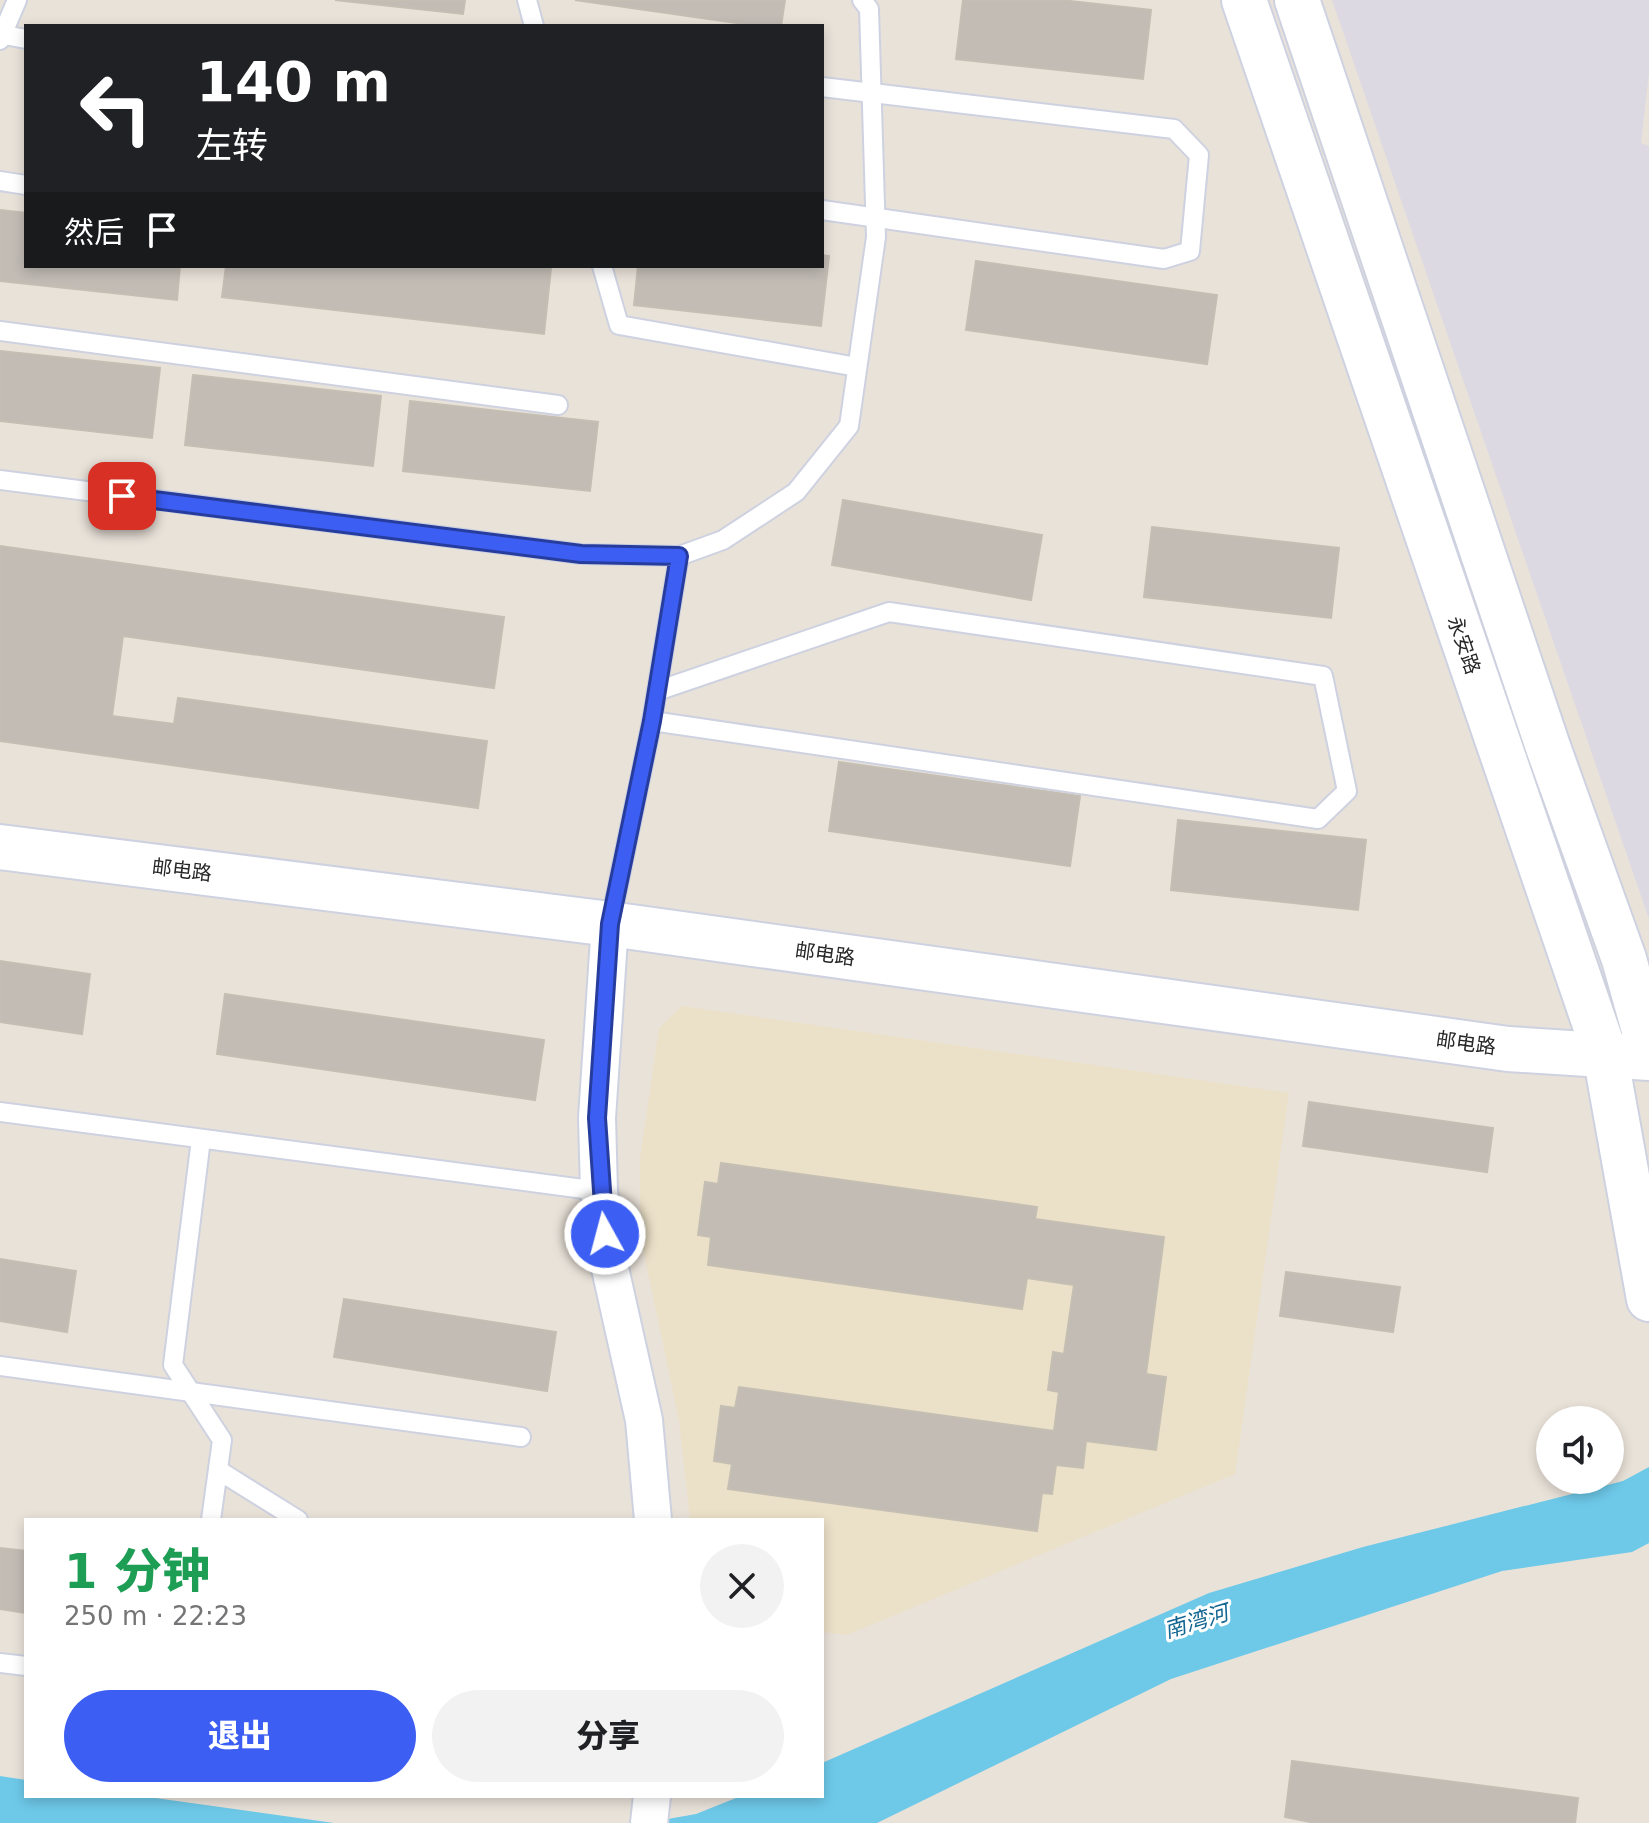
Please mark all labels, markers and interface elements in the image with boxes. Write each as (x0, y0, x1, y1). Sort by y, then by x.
text: 140 m (196, 49, 391, 114)
icon: left (64, 56, 168, 160)
text: 左转 (196, 125, 268, 166)
icon: arrive (140, 208, 184, 252)
text: 然后 (64, 215, 124, 250)
pin (88, 462, 156, 530)
icon: arrive (100, 474, 144, 518)
street label: 永安路 (1443, 613, 1485, 677)
street label: 邮电路 (151, 854, 213, 886)
street label: 邮电路 (794, 938, 856, 970)
street label: 邮电路 (1435, 1027, 1497, 1059)
position arrow (563, 1192, 647, 1276)
map controls (1536, 1406, 1624, 1494)
button: sound (1536, 1406, 1624, 1494)
text: 1 分钟 (64, 1543, 210, 1599)
button: close (700, 1544, 784, 1628)
water label: 南湾河 (1161, 1599, 1235, 1643)
text: 250 m · 22:23 (64, 1601, 247, 1631)
button: 退出 (64, 1690, 416, 1782)
button: 分享 (432, 1690, 784, 1782)

